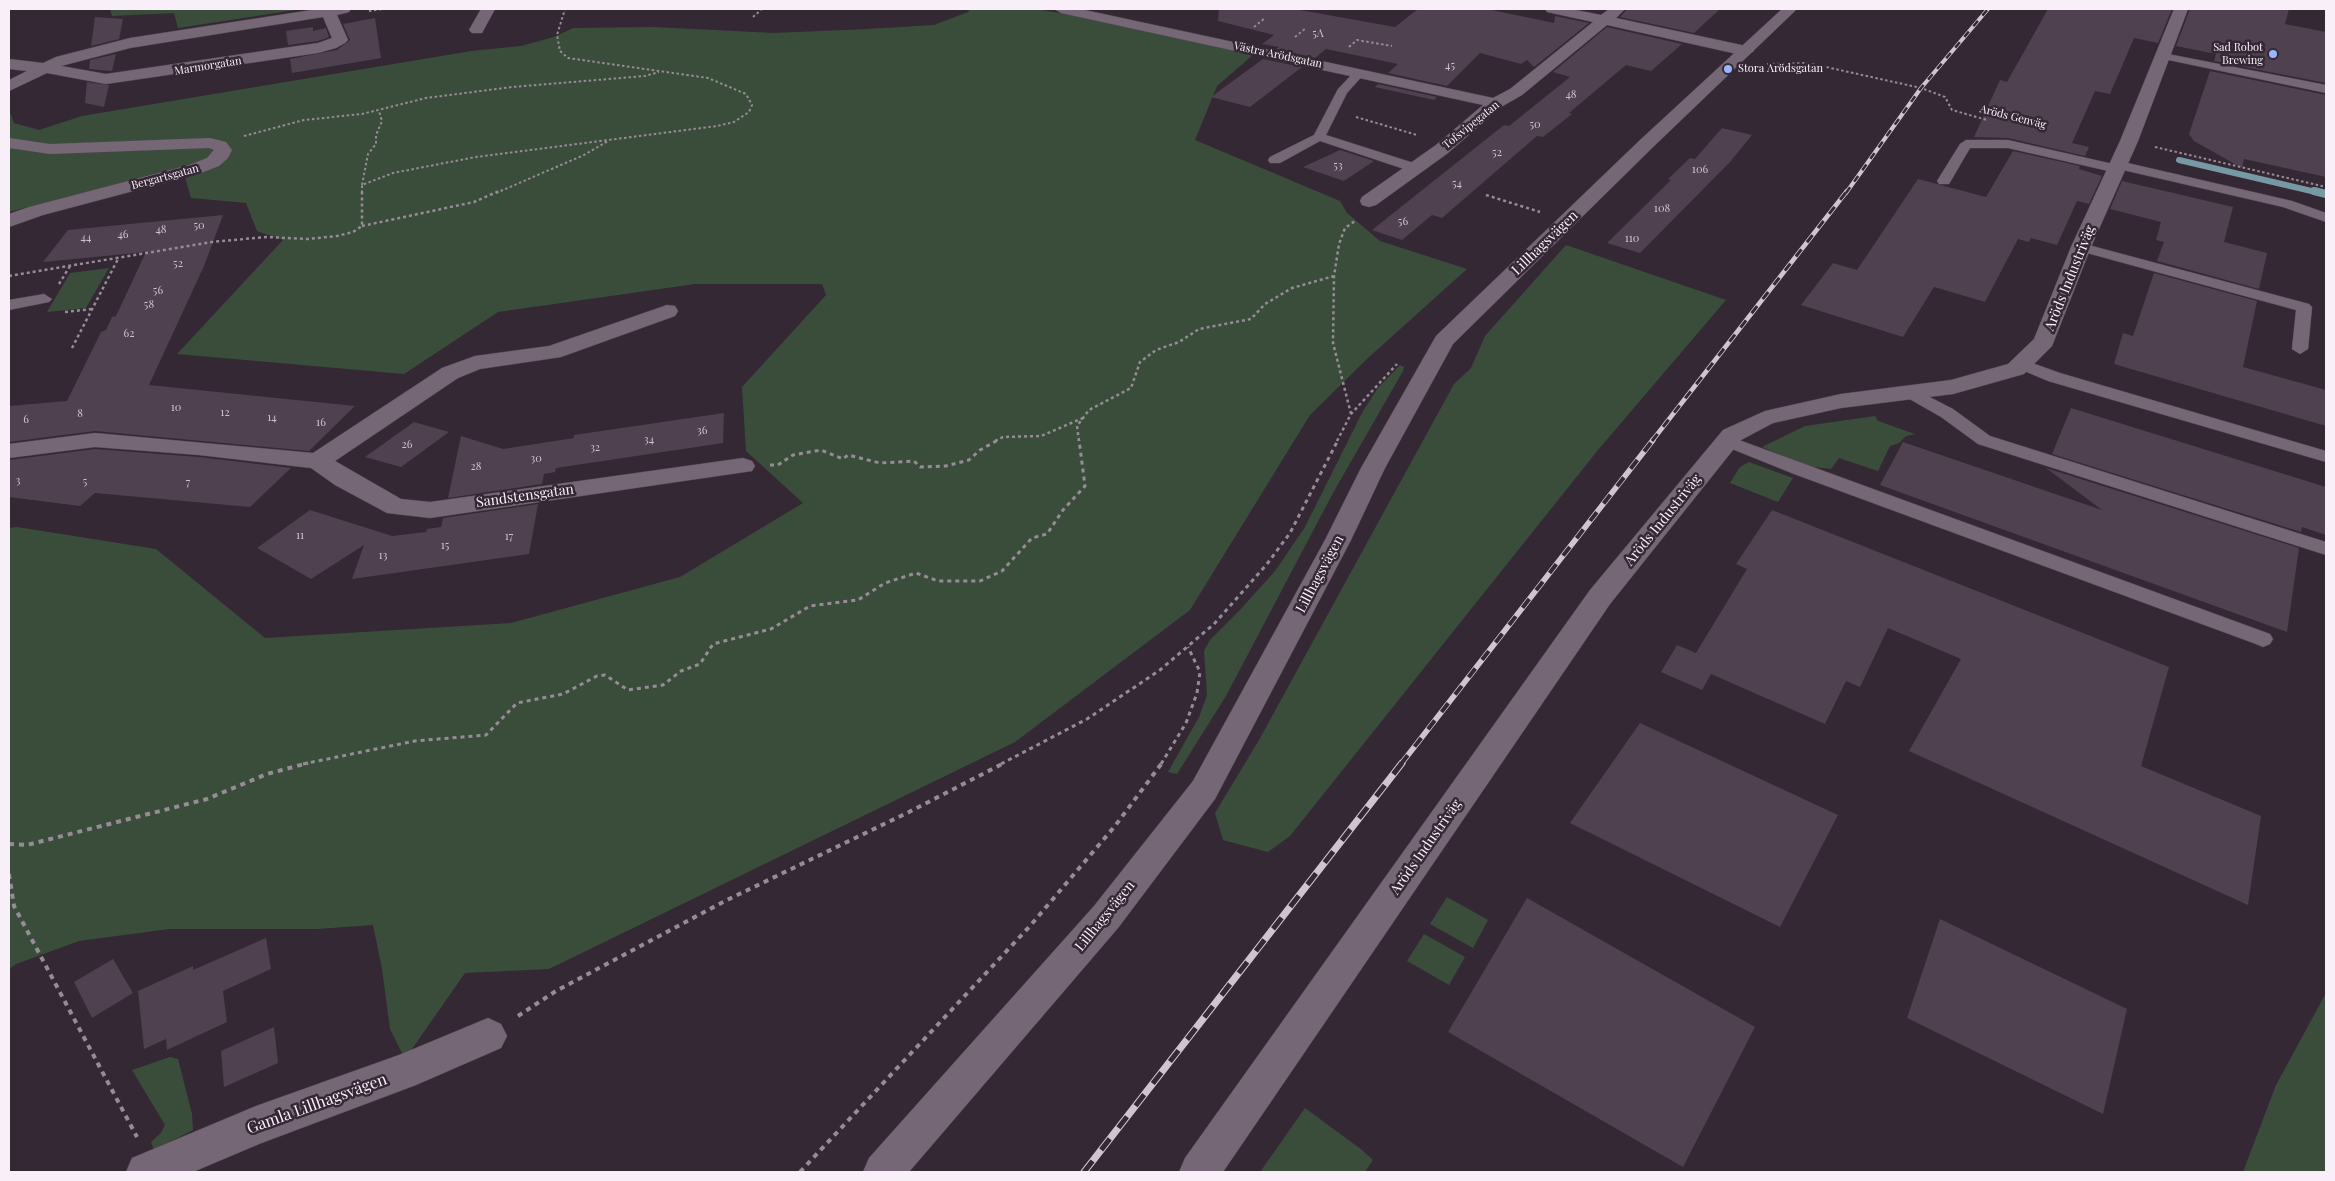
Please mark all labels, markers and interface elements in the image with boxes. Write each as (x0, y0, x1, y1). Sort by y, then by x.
house number: 5A (1312, 27, 1324, 41)
street label: Västra Arödsgatan (1233, 39, 1323, 71)
place label: Sad Robot Brewing (2213, 41, 2263, 67)
marker: Sad Robot Brewing (2267, 48, 2279, 60)
street label: Marmorgatan (174, 54, 242, 78)
house number: 45 (1445, 59, 1455, 73)
place label: Stora Arödsgatan (1738, 62, 1823, 76)
marker: Stora Arödsgatan (1722, 63, 1734, 75)
house number: 48 (1565, 88, 1577, 102)
street label: Tofsvipegatan (1440, 98, 1502, 152)
street label: Aröds Genväg (1978, 102, 2048, 132)
house number: 50 (1529, 118, 1541, 132)
house number: 52 (1492, 146, 1502, 160)
house number: 53 (1333, 159, 1343, 173)
street label: Bergartsgatan (130, 162, 200, 192)
house number: 106 (1692, 163, 1708, 177)
house number: 54 (1452, 177, 1462, 191)
house number: 108 (1654, 202, 1670, 216)
street label: Lillhagsvägen (1508, 207, 1582, 279)
house number: 56 (1398, 215, 1408, 229)
house number: 50 (193, 219, 205, 233)
house number: 48 (155, 223, 167, 237)
street label: Aröds Industriväg (2041, 223, 2099, 333)
house number: 46 (117, 228, 129, 242)
house number: 44 (81, 231, 91, 245)
house number: 110 (1625, 232, 1639, 246)
house number: 52 (173, 257, 183, 271)
house number: 56 (153, 284, 163, 298)
house number: 58 (144, 298, 154, 312)
house number: 62 (124, 327, 134, 341)
house number: 10 (171, 401, 181, 415)
house number: 12 (220, 406, 230, 420)
house number: 8 (77, 407, 83, 421)
house number: 14 (267, 411, 277, 425)
house number: 6 (23, 413, 29, 427)
house number: 16 (316, 416, 326, 430)
house number: 36 (697, 424, 707, 438)
house number: 34 (644, 433, 654, 447)
house number: 26 (402, 438, 412, 452)
house number: 32 (590, 441, 600, 455)
house number: 30 (530, 452, 542, 466)
house number: 28 (471, 460, 481, 474)
street label: Aröds Industriväg (1621, 471, 1705, 569)
house number: 3 (16, 474, 20, 488)
house number: 5 (83, 475, 87, 489)
house number: 7 (186, 476, 190, 490)
street label: Sandstensgatan (475, 481, 575, 511)
house number: 11 (296, 529, 304, 543)
house number: 17 (505, 530, 513, 544)
street label: Lillhagsvägen (1293, 532, 1347, 616)
house number: 15 (441, 539, 449, 553)
house number: 13 (379, 549, 387, 563)
street label: Aröds Industriväg (1387, 796, 1465, 898)
street label: Lillhagsvägen (1072, 877, 1138, 955)
street label: Gamla Lillhagsvägen (244, 1070, 390, 1138)

